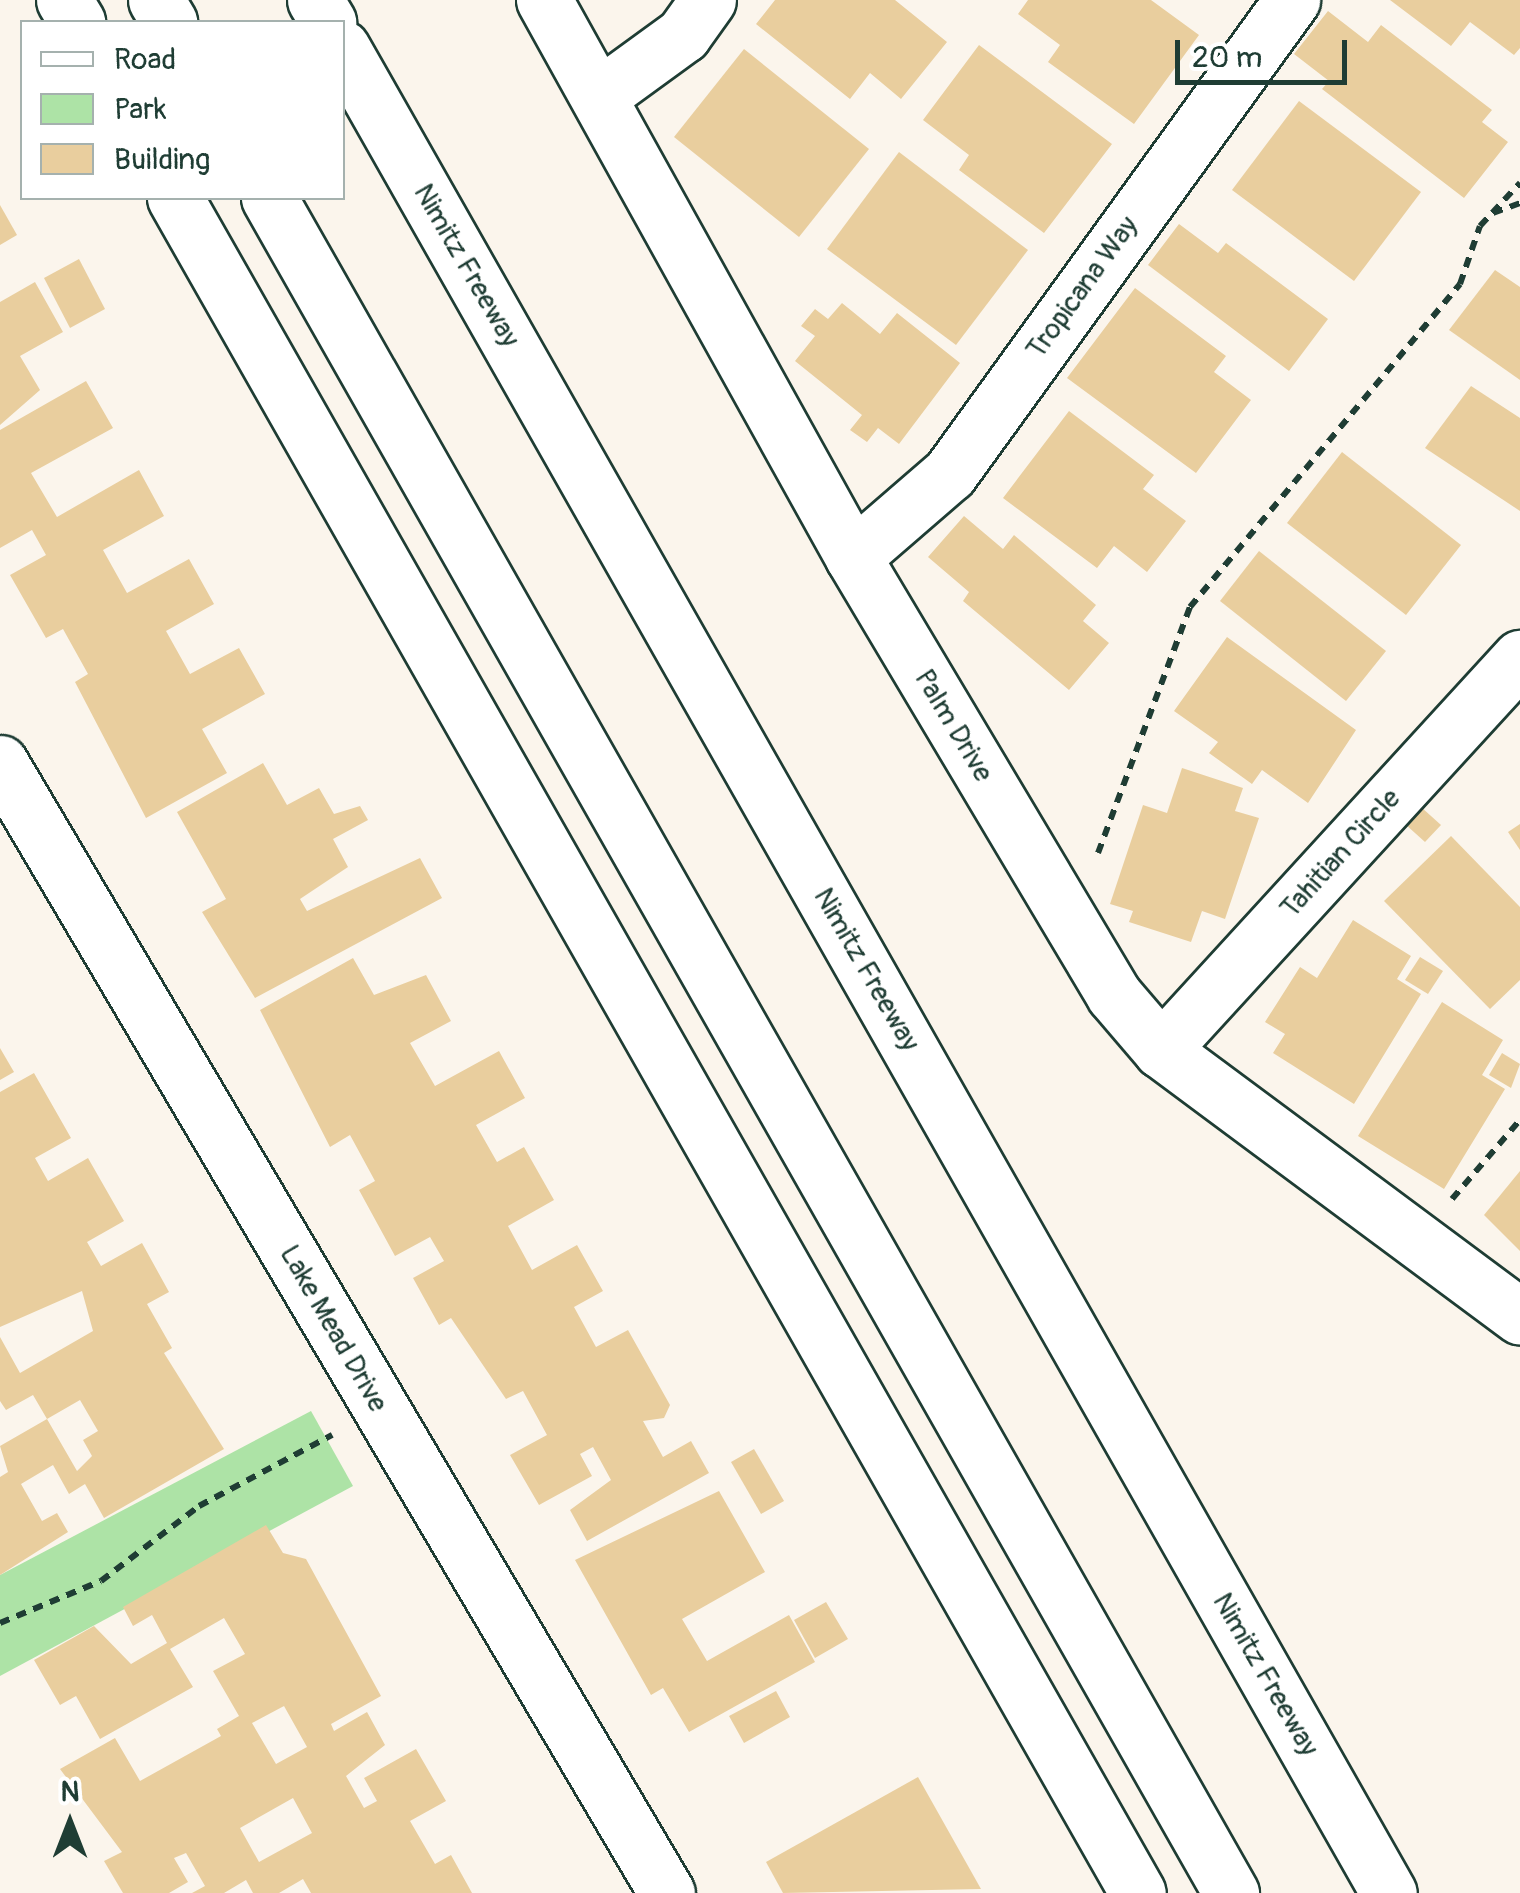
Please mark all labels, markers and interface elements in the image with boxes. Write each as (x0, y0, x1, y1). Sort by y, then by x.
legend (20, 20, 345, 200)
scale bar (1180, 20, 1352, 82)
text: 20 m (1192, 39, 1262, 76)
text: Road (114, 41, 176, 78)
text: Park (114, 91, 167, 128)
text: Building (114, 141, 210, 178)
street label: Nimitz Freeway (406, 178, 526, 354)
street label: Tropicana Way (1020, 210, 1146, 366)
street label: Palm Drive (906, 664, 1000, 788)
street label: Tahitian Circle (1274, 782, 1408, 926)
street label: Nimitz Freeway (806, 882, 926, 1058)
street label: Lake Mead Drive (272, 1240, 394, 1418)
street label: Nimitz Freeway (1205, 1587, 1325, 1763)
north arrow (20, 1773, 120, 1873)
text: N (61, 1775, 79, 1810)

